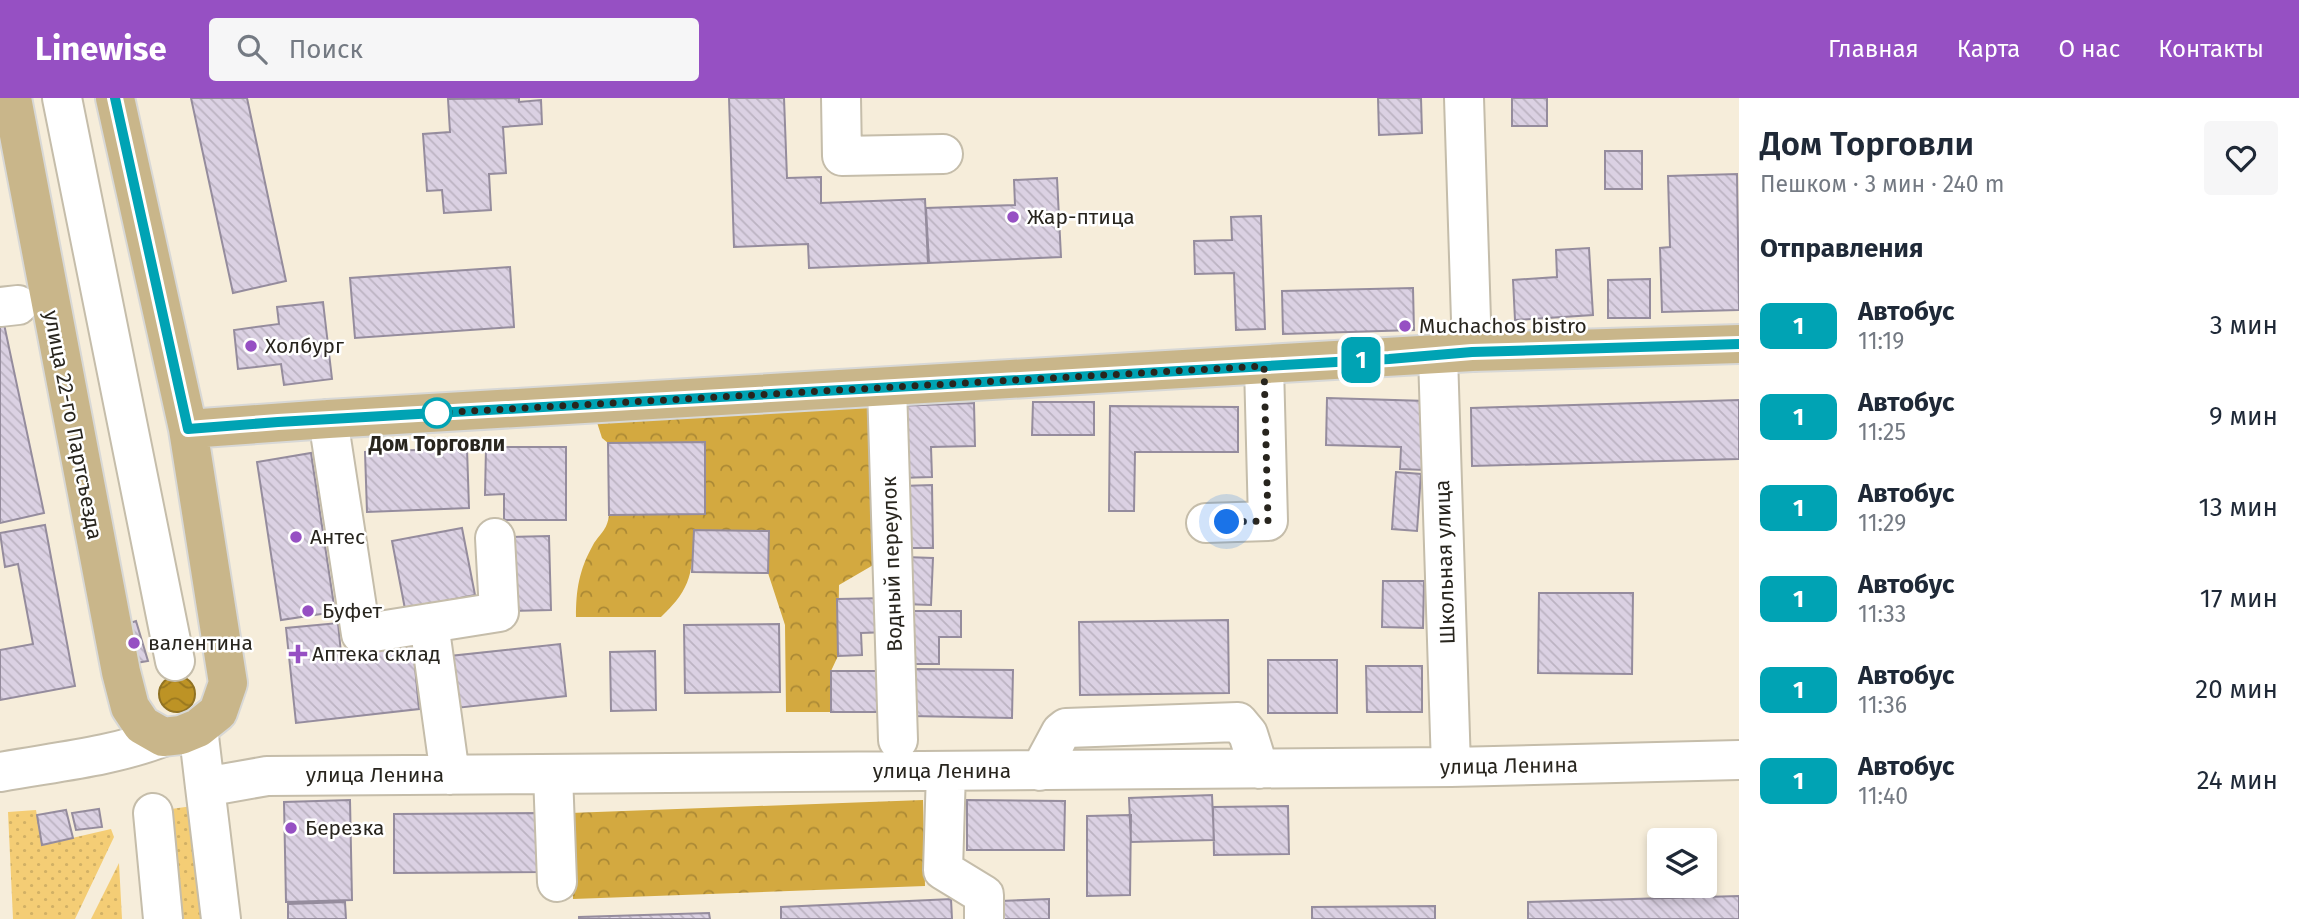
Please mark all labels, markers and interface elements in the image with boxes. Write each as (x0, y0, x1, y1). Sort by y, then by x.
search box (209, 18, 699, 81)
text: Linewise (35, 29, 167, 69)
icon: search (233, 30, 271, 68)
text: Поиск (289, 34, 363, 65)
text: Главная (1828, 35, 1919, 63)
text: Карта (1957, 35, 2020, 63)
text: О нас (2058, 35, 2120, 63)
text: Контакты (2158, 35, 2264, 63)
button: heart (2204, 121, 2278, 195)
text: Дом Торговли (1760, 124, 1974, 164)
text: Пешком · 3 мин · 240 m (1760, 170, 2004, 198)
place label: Жар-птица (1027, 204, 1135, 230)
marker: Жар-птица (1005, 209, 1021, 225)
text: Отправления (1760, 233, 1923, 264)
text: Автобус (1858, 296, 1955, 327)
street label: улица 22-го Партсъезда (38, 308, 108, 542)
text: 3 мин (2210, 310, 2278, 341)
text: 1 (1793, 312, 1804, 340)
place label: Muchachos bistro (1419, 313, 1587, 339)
marker: Muchachos bistro (1397, 318, 1413, 334)
text: 11:19 (1858, 327, 1904, 355)
place label: Холбург (265, 333, 344, 359)
line badge: 1 (1338, 337, 1384, 383)
marker: Холбург (243, 338, 259, 354)
text: 1 (1355, 346, 1367, 374)
text: Автобус (1858, 387, 1955, 418)
marker: Дом Торговли (422, 398, 452, 428)
text: 9 мин (2209, 401, 2278, 432)
text: 1 (1793, 403, 1804, 431)
text: 11:25 (1858, 418, 1906, 446)
place label: Дом Торговли (368, 431, 505, 457)
street label: Водный переулок (876, 476, 908, 652)
text: Автобус (1858, 478, 1955, 509)
street label: Школьная улица (1429, 479, 1461, 645)
text: 13 мин (2198, 492, 2278, 523)
text: 1 (1793, 494, 1804, 522)
your location (1209, 504, 1244, 539)
text: 11:29 (1858, 509, 1906, 537)
place label: Антес (310, 524, 365, 550)
marker: Антес (288, 529, 304, 545)
text: Автобус (1858, 569, 1955, 600)
text: 17 мин (2200, 583, 2278, 614)
text: 1 (1793, 585, 1804, 613)
place label: Буфет (322, 598, 382, 624)
text: 11:33 (1858, 600, 1906, 628)
marker: Буфет (300, 603, 316, 619)
place label: валентина (148, 630, 253, 656)
marker: валентина (126, 635, 142, 651)
place label: Аптека склад (312, 641, 441, 667)
marker: Аптека склад (290, 646, 306, 662)
text: Автобус (1858, 660, 1955, 691)
text: 20 мин (2195, 674, 2278, 705)
text: 1 (1793, 676, 1804, 704)
text: 11:36 (1858, 691, 1907, 719)
text: Автобус (1858, 751, 1955, 782)
street label: улица Ленина (1440, 752, 1578, 780)
street label: улица Ленина (873, 758, 1011, 784)
street label: улица Ленина (306, 762, 444, 788)
text: 24 мин (2197, 765, 2278, 796)
text: 1 (1793, 767, 1804, 795)
text: 11:40 (1858, 782, 1908, 810)
place label: Березка (305, 815, 385, 841)
marker: Березка (283, 820, 299, 836)
map controls (1647, 828, 1717, 898)
button: layers (1647, 828, 1717, 898)

